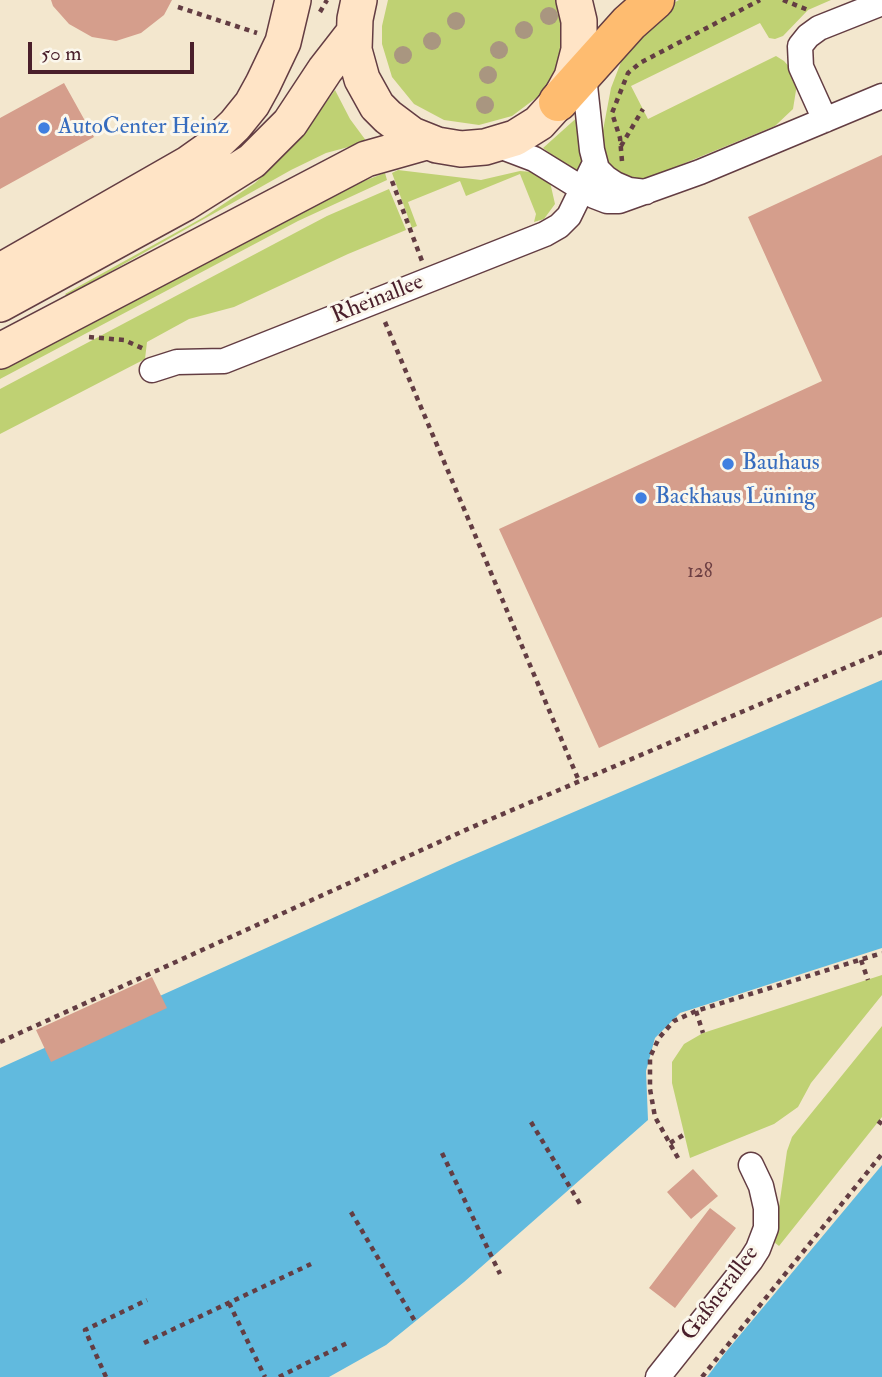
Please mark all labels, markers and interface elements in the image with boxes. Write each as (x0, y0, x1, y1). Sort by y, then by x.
scale bar (32, 28, 198, 72)
text: 50 m (41, 40, 82, 67)
place label: AutoCenter Heinz (58, 114, 229, 142)
marker: AutoCenter Heinz (36, 120, 52, 136)
street label: Rheinallee (328, 269, 428, 331)
place label: Bauhaus (742, 450, 820, 478)
marker: Bauhaus (720, 456, 736, 472)
place label: Backhaus Lüning (655, 484, 816, 512)
marker: Backhaus Lüning (633, 490, 649, 506)
house number: 128 (687, 562, 713, 584)
street label: Gaßnerallee (676, 1241, 766, 1347)

